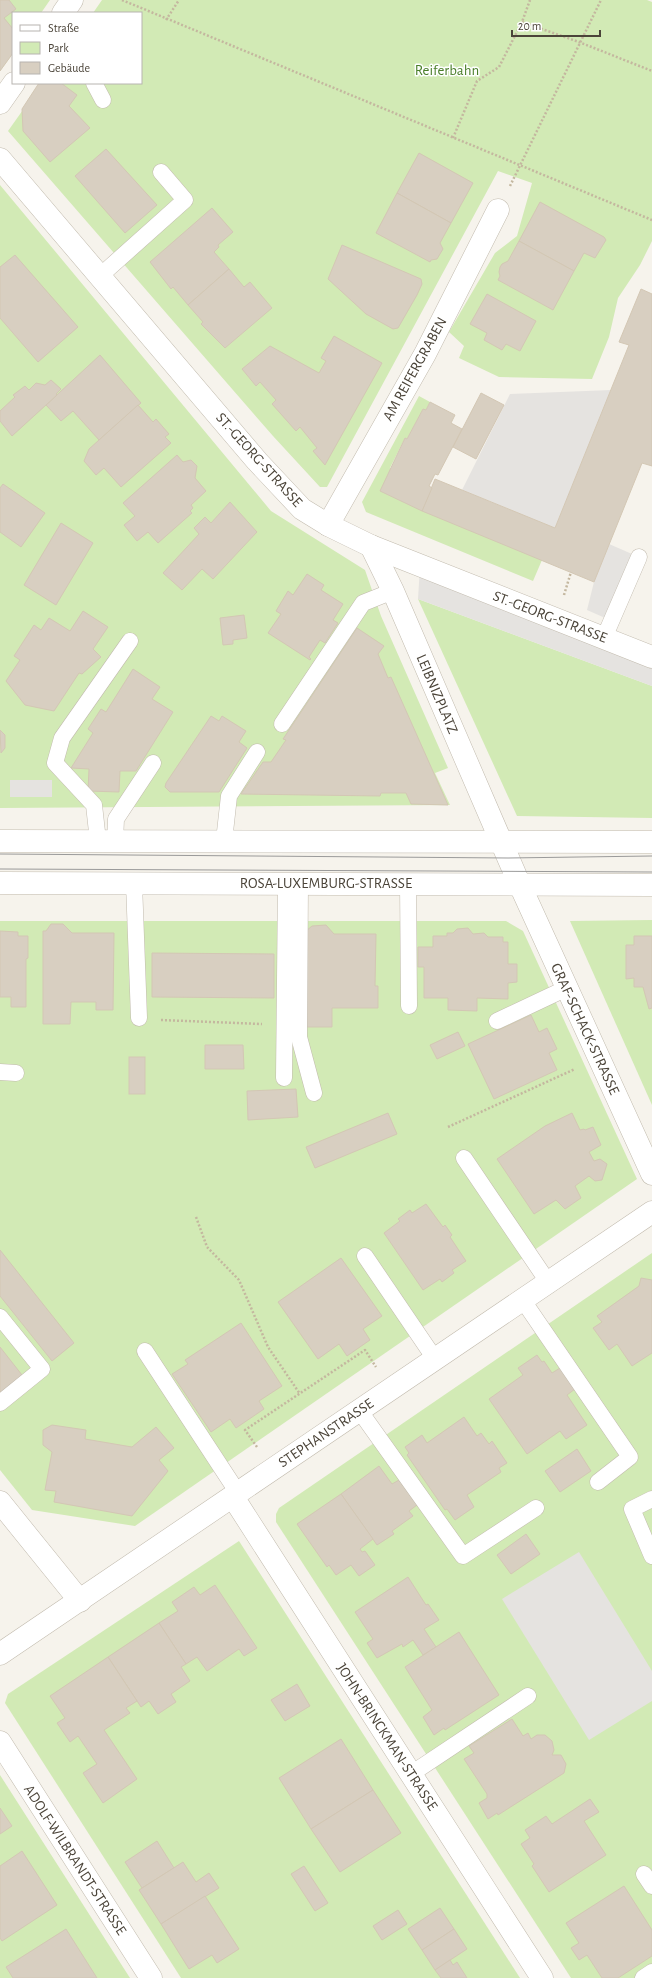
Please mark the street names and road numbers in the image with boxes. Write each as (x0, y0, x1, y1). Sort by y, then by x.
street label: AM REIFERGRABEN (380, 315, 450, 423)
street label: ST.-GEORG-STRASSE (213, 410, 305, 510)
street label: ST.-GEORG-STRASSE (491, 588, 609, 646)
street label: LEIBNIZPLATZ (414, 652, 461, 736)
street label: ROSA-LUXEMBURG-STRASSE (240, 876, 412, 891)
street label: GRAF-SCHACK-STRASSE (548, 961, 622, 1097)
street label: STEPHANSTRASSE (276, 1396, 376, 1470)
street label: JOHN-BRINCKMAN-STRASSE (334, 1661, 440, 1813)
street label: ADOLF-WILBRANDT-STRASSE (21, 1782, 129, 1938)

